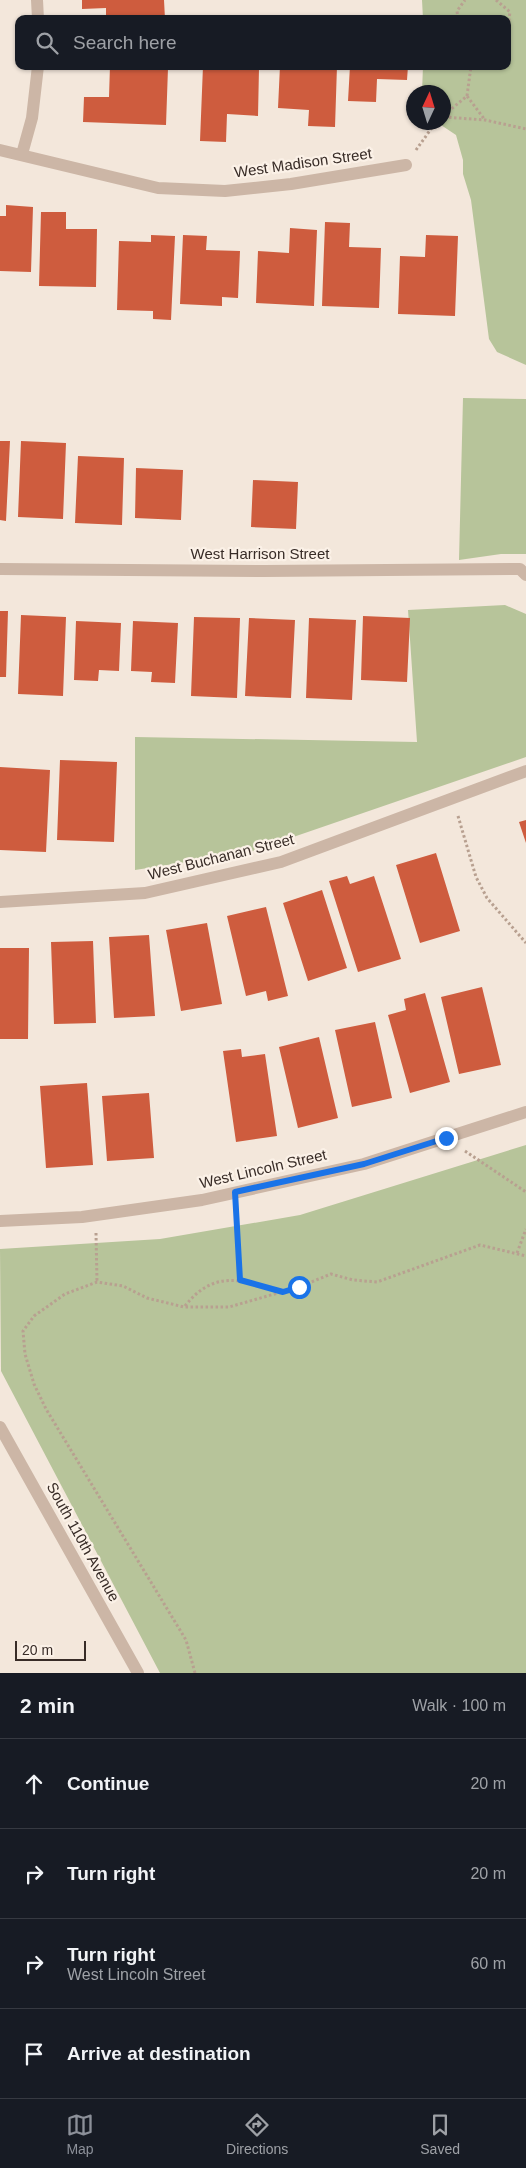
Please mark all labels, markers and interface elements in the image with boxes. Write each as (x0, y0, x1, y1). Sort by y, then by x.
search box (15, 15, 511, 70)
icon: search (33, 29, 61, 57)
text: Search here (73, 32, 177, 53)
north arrow (406, 85, 451, 130)
street label: West Madison Street (233, 144, 374, 181)
street label: West Harrison Street (191, 545, 330, 562)
street label: West Buchanan Street (146, 830, 296, 883)
route end (435, 1127, 458, 1150)
street label: West Lincoln Street (198, 1145, 329, 1191)
route start (288, 1276, 311, 1299)
street label: South 110th Avenue (44, 1479, 123, 1604)
scale bar (15, 1638, 86, 1661)
text: 20 m (22, 1642, 53, 1658)
text: 2 min (20, 1694, 75, 1717)
text: Walk · 100 m (412, 1697, 506, 1714)
icon: ahead (20, 1770, 48, 1798)
text: Continue (67, 1773, 149, 1794)
text: 20 m (470, 1775, 506, 1792)
icon: right (20, 1860, 48, 1888)
text: Turn right (67, 1863, 155, 1884)
text: 20 m (470, 1865, 506, 1882)
text: Turn right (67, 1944, 155, 1965)
icon: right (20, 1950, 48, 1978)
text: 60 m (470, 1955, 506, 1972)
text: West Lincoln Street (67, 1966, 205, 1983)
icon: arrive (20, 2040, 48, 2068)
text: Arrive at destination (67, 2043, 251, 2064)
tab: Map (66, 2111, 94, 2157)
tab: Directions (226, 2111, 288, 2157)
tab: Saved (420, 2111, 460, 2157)

